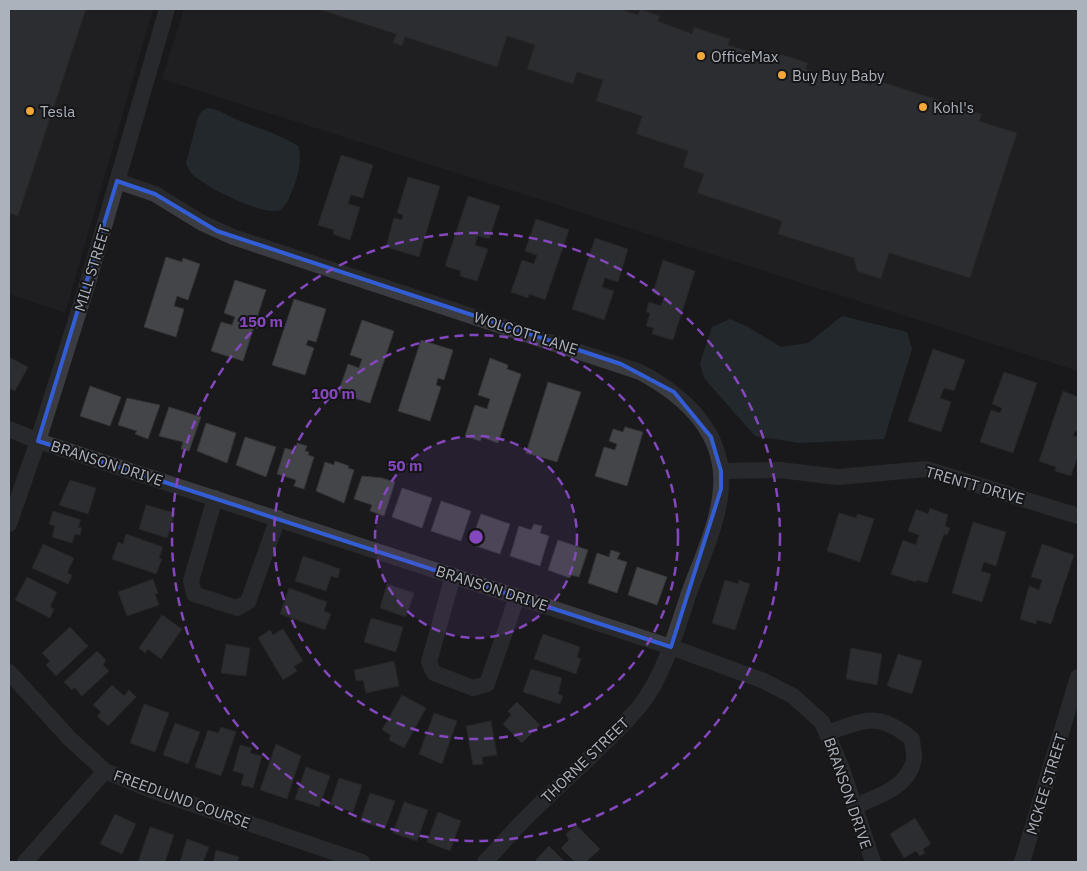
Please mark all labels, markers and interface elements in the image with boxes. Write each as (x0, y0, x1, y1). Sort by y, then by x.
place label: OfficeMax (711, 47, 779, 66)
marker: OfficeMax (695, 50, 707, 62)
place label: Buy Buy Baby (792, 66, 885, 85)
marker: Buy Buy Baby (776, 69, 788, 81)
place label: Kohl's (933, 98, 974, 117)
marker: Kohl's (917, 101, 929, 113)
place label: Tesla (40, 102, 75, 121)
marker: Tesla (24, 105, 36, 117)
street label: MILL STREET (70, 222, 114, 314)
street label: WOLCOTT LANE (472, 307, 580, 359)
text: 150 m (239, 312, 283, 331)
text: 100 m (311, 384, 355, 403)
street label: BRANSON DRIVE (49, 436, 165, 490)
text: 50 m (388, 456, 422, 475)
street label: TRENTT DRIVE (923, 462, 1027, 508)
centre of rings (467, 528, 485, 546)
street label: BRANSON DRIVE (434, 561, 550, 615)
street label: THORNE STREET (537, 713, 633, 807)
street label: MCKEE STREET (1022, 731, 1071, 837)
street label: BRANSON DRIVE (820, 735, 876, 851)
street label: FREEDLUND COURSE (111, 765, 253, 833)

